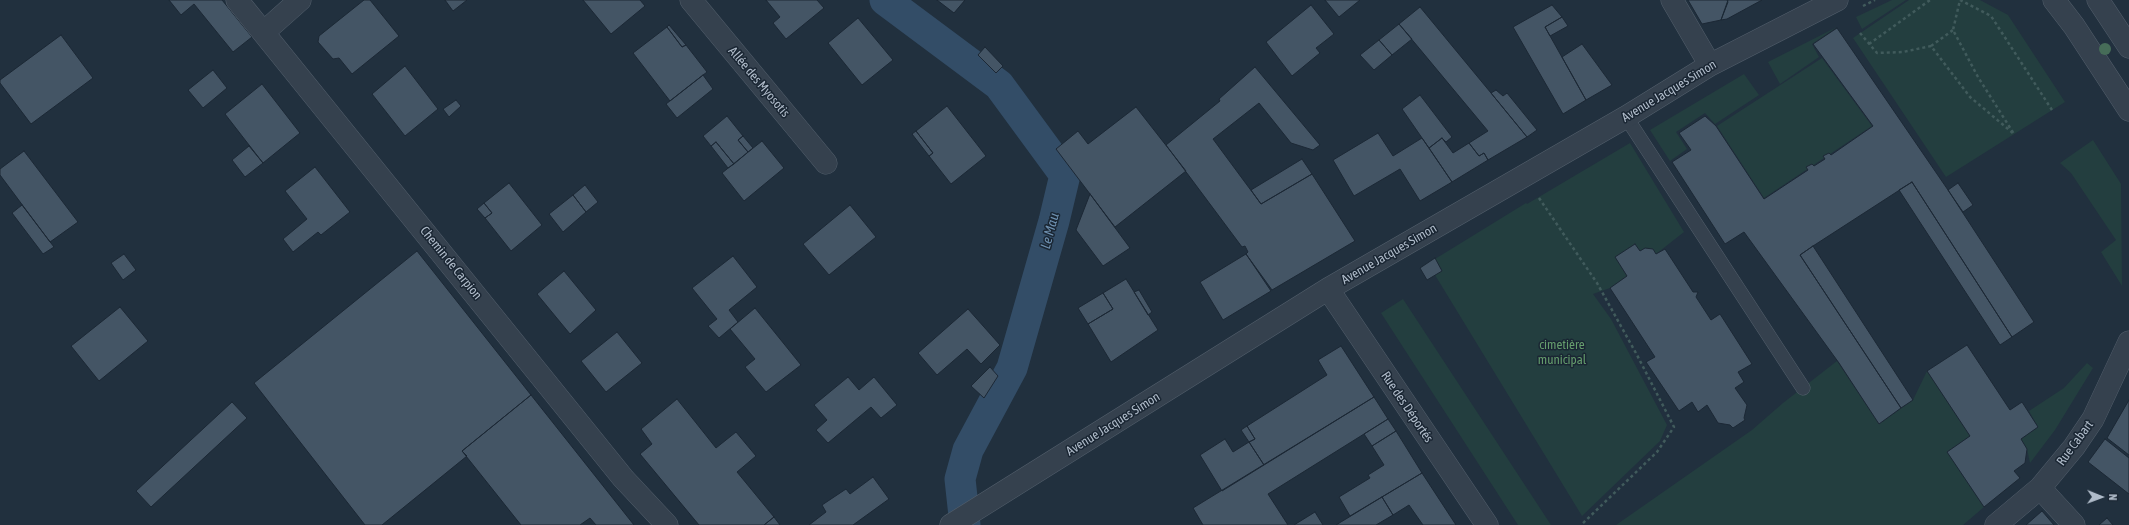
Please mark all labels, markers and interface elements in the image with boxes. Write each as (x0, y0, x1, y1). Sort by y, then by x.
street label: Allée des Myosotis (725, 44, 793, 120)
street label: Avenue Jacques Simon (1619, 57, 1719, 125)
water label: Le Mau (1037, 211, 1063, 251)
street label: Avenue Jacques Simon (1338, 220, 1440, 288)
street label: Chemin de Carpion (417, 223, 485, 303)
park label: cimetière municipal (1538, 337, 1586, 368)
street label: Rue des Déportés (1378, 369, 1436, 445)
street label: Avenue Jacques Simon (1063, 389, 1163, 459)
street label: Rue Cabart (2053, 417, 2097, 469)
north arrow (2081, 477, 2121, 517)
text: N (2107, 494, 2119, 501)

